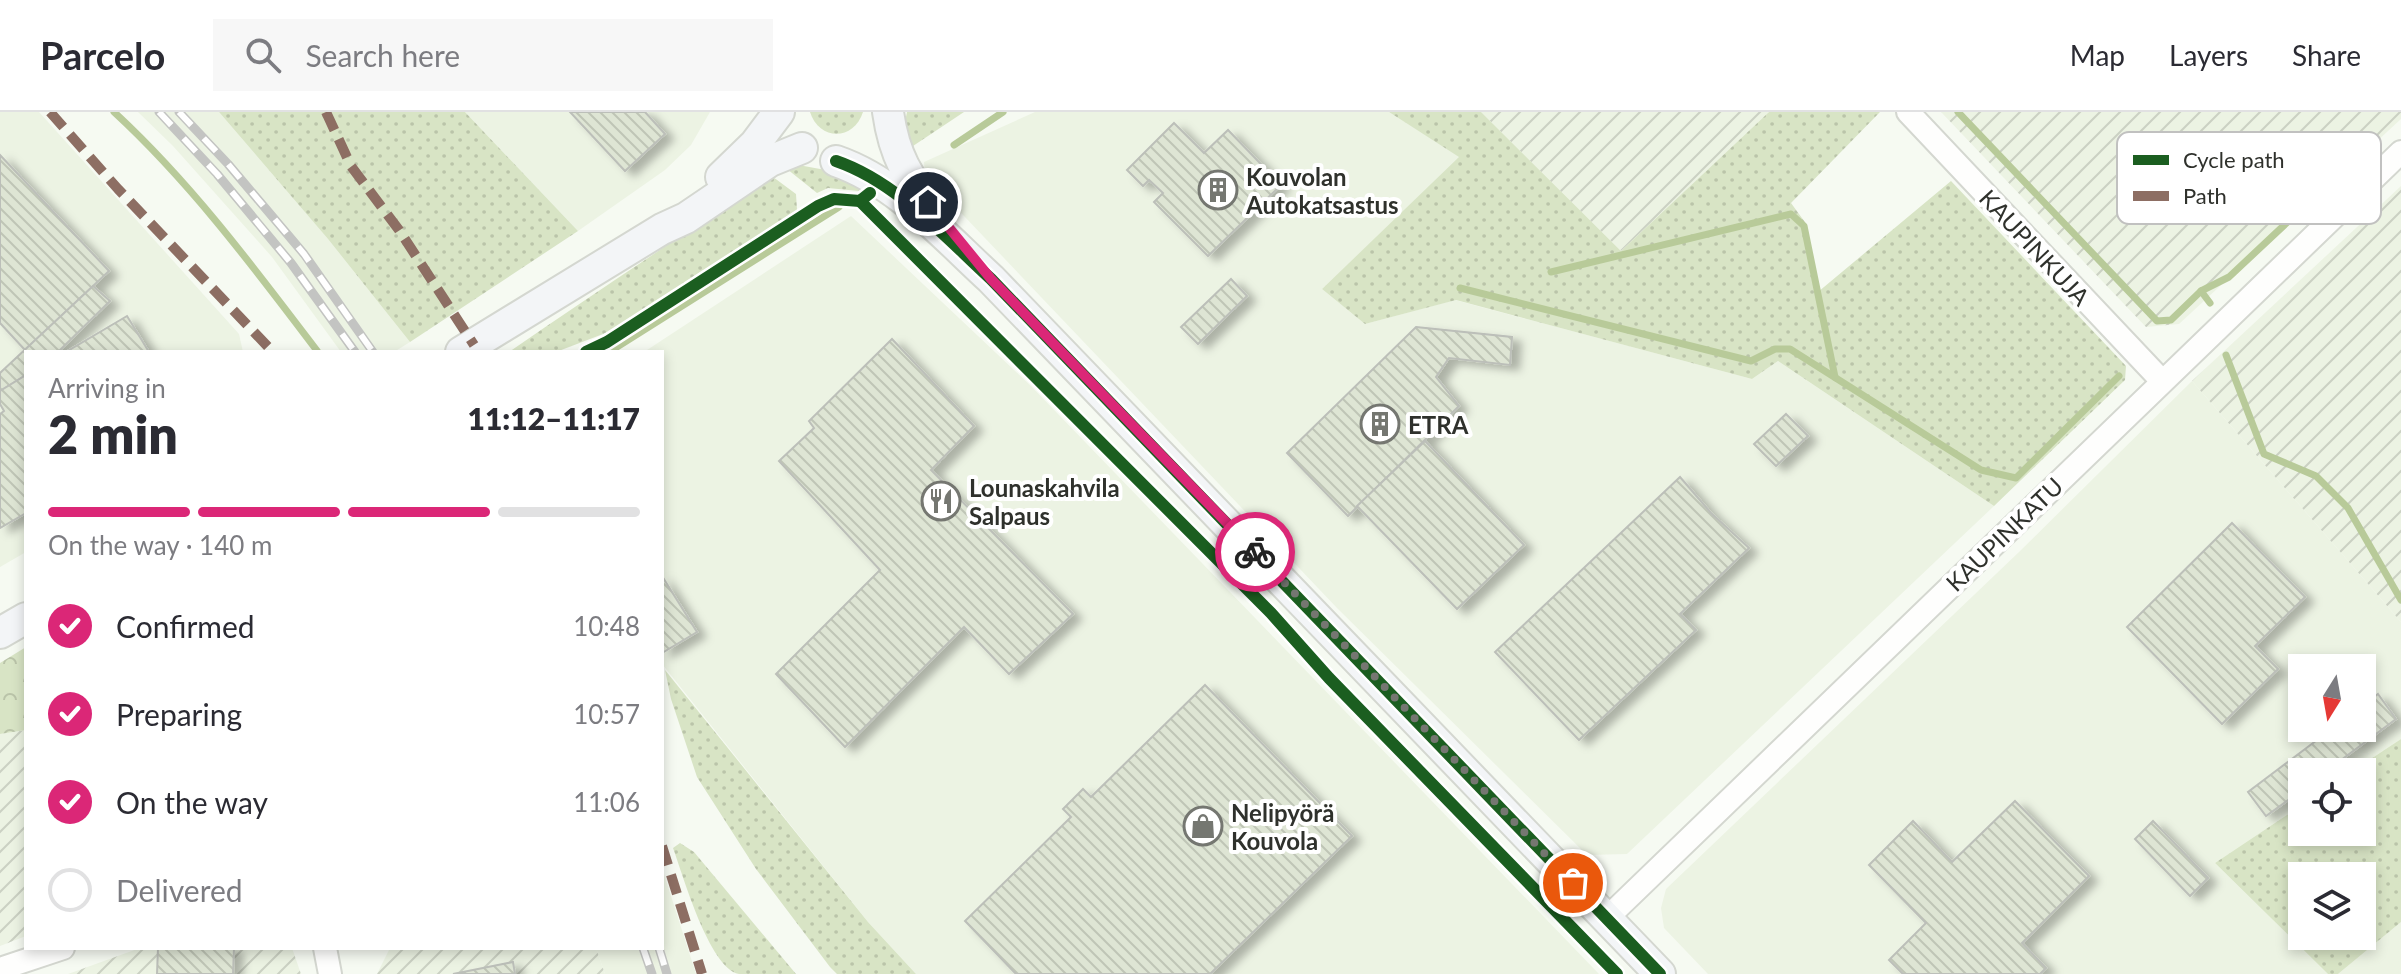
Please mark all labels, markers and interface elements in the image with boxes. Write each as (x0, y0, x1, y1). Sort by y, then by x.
search box (213, 19, 773, 91)
text: Parcelo (40, 32, 165, 78)
icon: search (241, 33, 285, 77)
text: Search here (305, 37, 460, 73)
text: Map (2070, 38, 2125, 72)
text: Layers (2169, 38, 2248, 72)
text: Share (2292, 38, 2361, 72)
legend (2117, 132, 2381, 224)
text: Cycle path (2183, 146, 2285, 173)
place label: Kouvolan Autokatsastus (1245, 162, 1399, 219)
pin (894, 168, 962, 236)
building icon: Kouvolan Autokatsastus (1197, 169, 1239, 211)
icon: home (906, 180, 950, 224)
text: Path (2183, 182, 2227, 209)
street label: KAUPINKUJA (1974, 183, 2097, 312)
text: Arriving in (48, 372, 166, 404)
text: 11:12–11:17 (467, 400, 640, 436)
text: 2 min (48, 403, 178, 465)
building icon: ETRA (1359, 403, 1401, 445)
place label: ETRA (1408, 410, 1469, 439)
street label: KAUPINKATU (1940, 471, 2068, 597)
place label: Lounaskahvila Salpaus (969, 473, 1120, 530)
restaurant icon: Lounaskahvila Salpaus (920, 480, 962, 522)
courier (1215, 512, 1295, 592)
text: On the way · 140 m (48, 529, 272, 561)
icon: bike (1233, 530, 1277, 574)
icon: check (48, 604, 92, 648)
text: Confirmed (116, 608, 255, 644)
text: 10:48 (573, 610, 640, 642)
north arrow (2288, 654, 2376, 742)
map controls (2288, 654, 2376, 950)
icon: check (48, 692, 92, 736)
text: Preparing (116, 696, 242, 732)
text: 10:57 (573, 698, 640, 730)
button: locate (2288, 758, 2376, 846)
icon: check (48, 780, 92, 824)
text: On the way (116, 784, 268, 820)
text: 11:06 (573, 786, 640, 818)
place label: Nelipyörä Kouvola (1231, 798, 1334, 855)
shop icon: Nelipyörä Kouvola (1182, 805, 1224, 847)
pin (1539, 849, 1607, 917)
icon: bag (1551, 861, 1595, 905)
button: layers (2288, 862, 2376, 950)
text: Delivered (116, 872, 243, 908)

